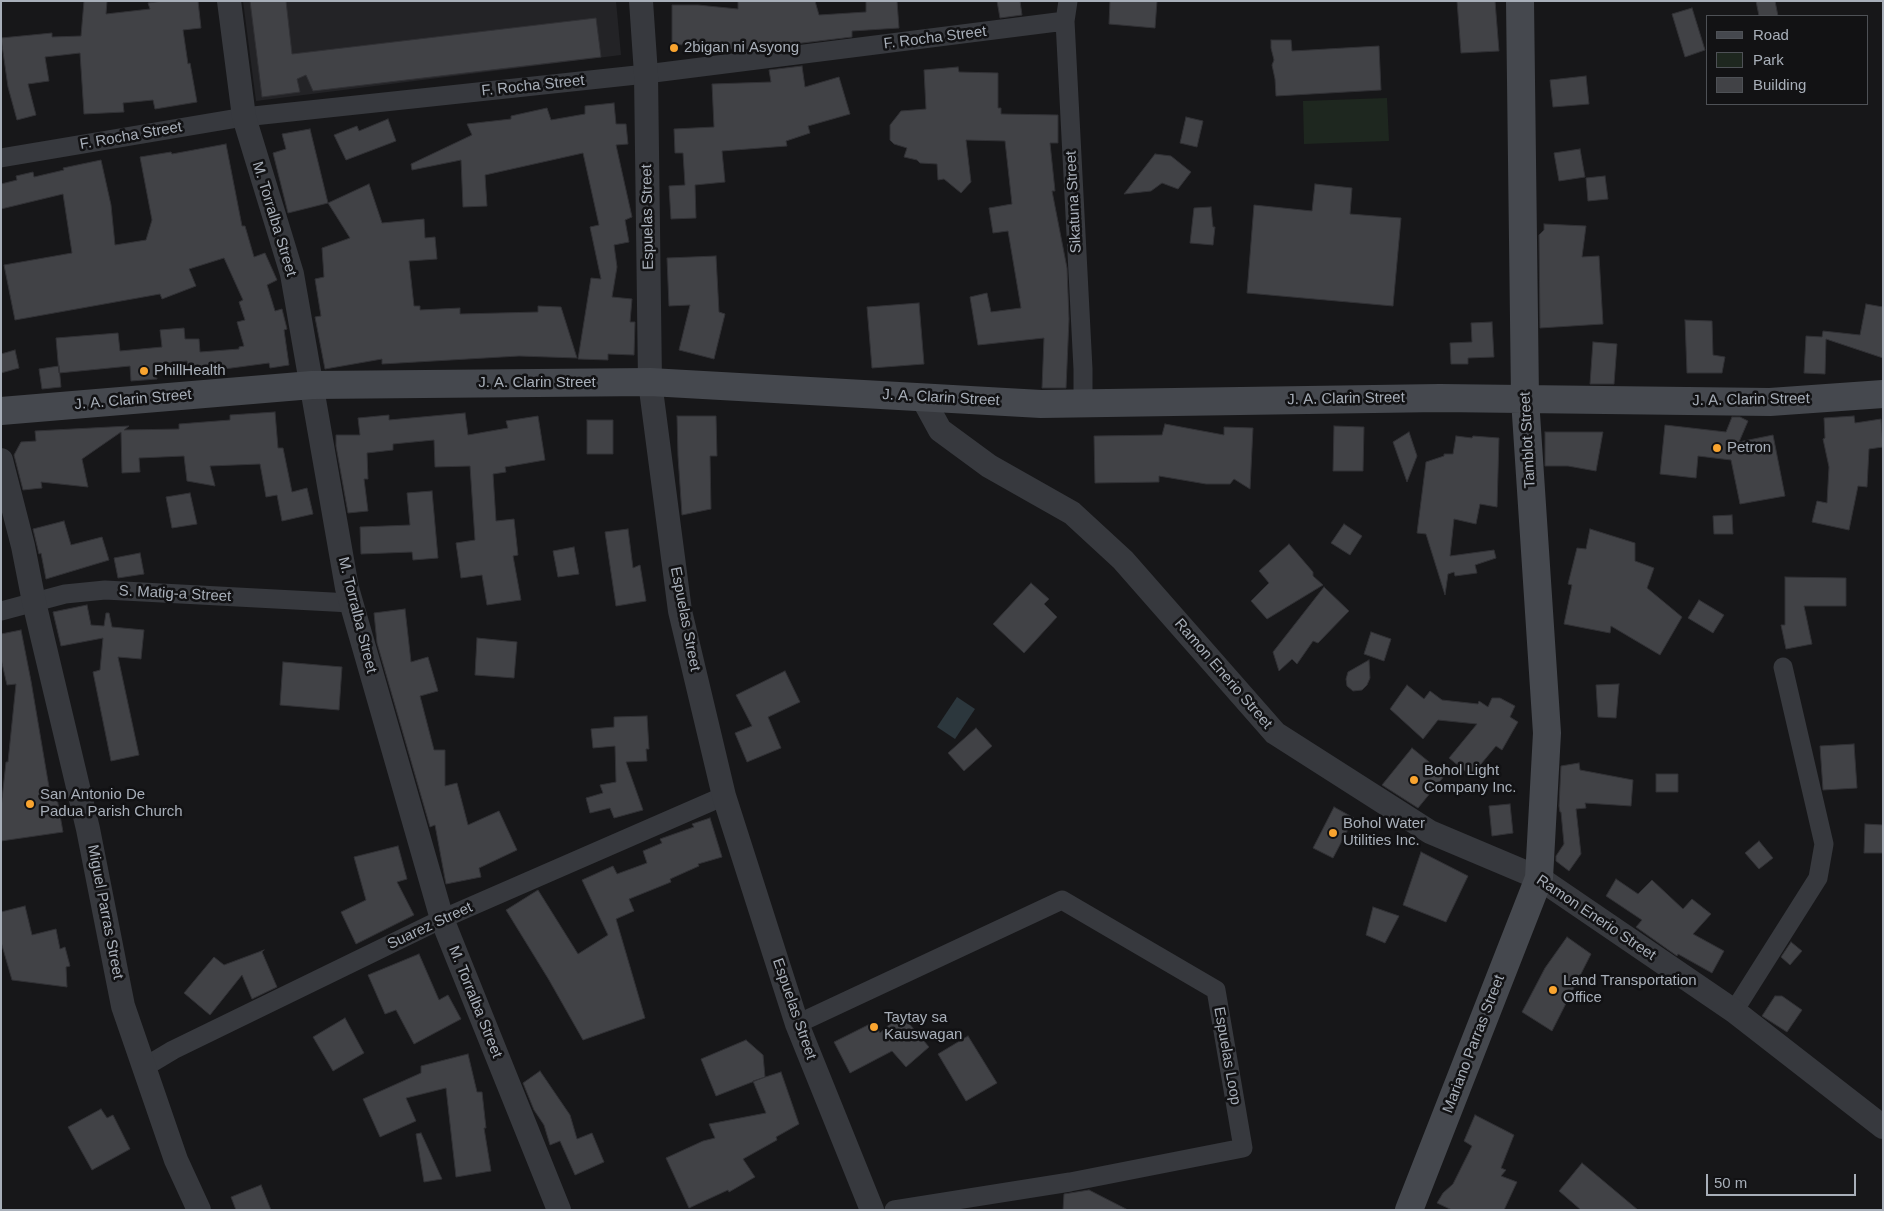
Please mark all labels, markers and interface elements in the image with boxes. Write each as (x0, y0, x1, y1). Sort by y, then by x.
legend (1706, 15, 1869, 105)
street label: F. Rocha Street (883, 23, 987, 53)
text: Road (1753, 26, 1789, 43)
place label: 2bigan ni Asyong (684, 39, 799, 57)
marker: 2bigan ni Asyong (668, 42, 680, 54)
text: Park (1753, 51, 1784, 68)
street label: F. Rocha Street (481, 72, 585, 100)
text: Building (1753, 76, 1806, 93)
street label: F. Rocha Street (79, 118, 183, 154)
street label: Sikatuna Street (1062, 150, 1086, 254)
street label: M. Torralba Street (248, 159, 300, 279)
street label: Espuelas Street (638, 164, 658, 270)
place label: PhillHealth (154, 362, 226, 380)
marker: PhillHealth (138, 365, 150, 377)
street label: J. A. Clarin Street (478, 374, 596, 392)
street label: J. A. Clarin Street (74, 386, 192, 414)
street label: J. A. Clarin Street (882, 386, 1000, 410)
street label: J. A. Clarin Street (1287, 389, 1405, 409)
street label: J. A. Clarin Street (1692, 390, 1810, 410)
street label: Tamblot Street (1516, 391, 1540, 489)
place label: Petron (1727, 439, 1771, 457)
marker: Petron (1711, 442, 1723, 454)
street label: M. Torralba Street (334, 555, 380, 675)
street label: Espuelas Street (666, 565, 704, 673)
street label: S. Matig-a Street (118, 582, 232, 606)
street label: Ramon Enerio Street (1170, 615, 1276, 733)
place label: Bohol Light Company Inc. (1424, 762, 1517, 797)
marker: Bohol Light Company Inc. (1408, 774, 1420, 786)
place label: San Antonio De Padua Parish Church (40, 786, 183, 821)
marker: San Antonio De Padua Parish Church (24, 798, 36, 810)
place label: Bohol Water Utilities Inc. (1343, 815, 1425, 850)
marker: Bohol Water Utilities Inc. (1327, 827, 1339, 839)
street label: Miguel Parras Street (83, 843, 127, 981)
street label: Ramon Enerio Street (1533, 871, 1659, 965)
street label: Suarez Street (385, 898, 475, 954)
street label: M. Torralba Street (444, 943, 506, 1061)
street label: Espuelas Street (768, 956, 820, 1062)
street label: Mariano Parras Street (1439, 972, 1509, 1116)
place label: Land Transportation Office (1563, 972, 1697, 1007)
marker: Land Transportation Office (1547, 984, 1559, 996)
street label: Espuelas Loop (1210, 1006, 1244, 1106)
place label: Taytay sa Kauswagan (884, 1009, 962, 1044)
marker: Taytay sa Kauswagan (868, 1021, 880, 1033)
scale bar (1709, 1164, 1859, 1196)
text: 50 m (1714, 1174, 1747, 1191)

